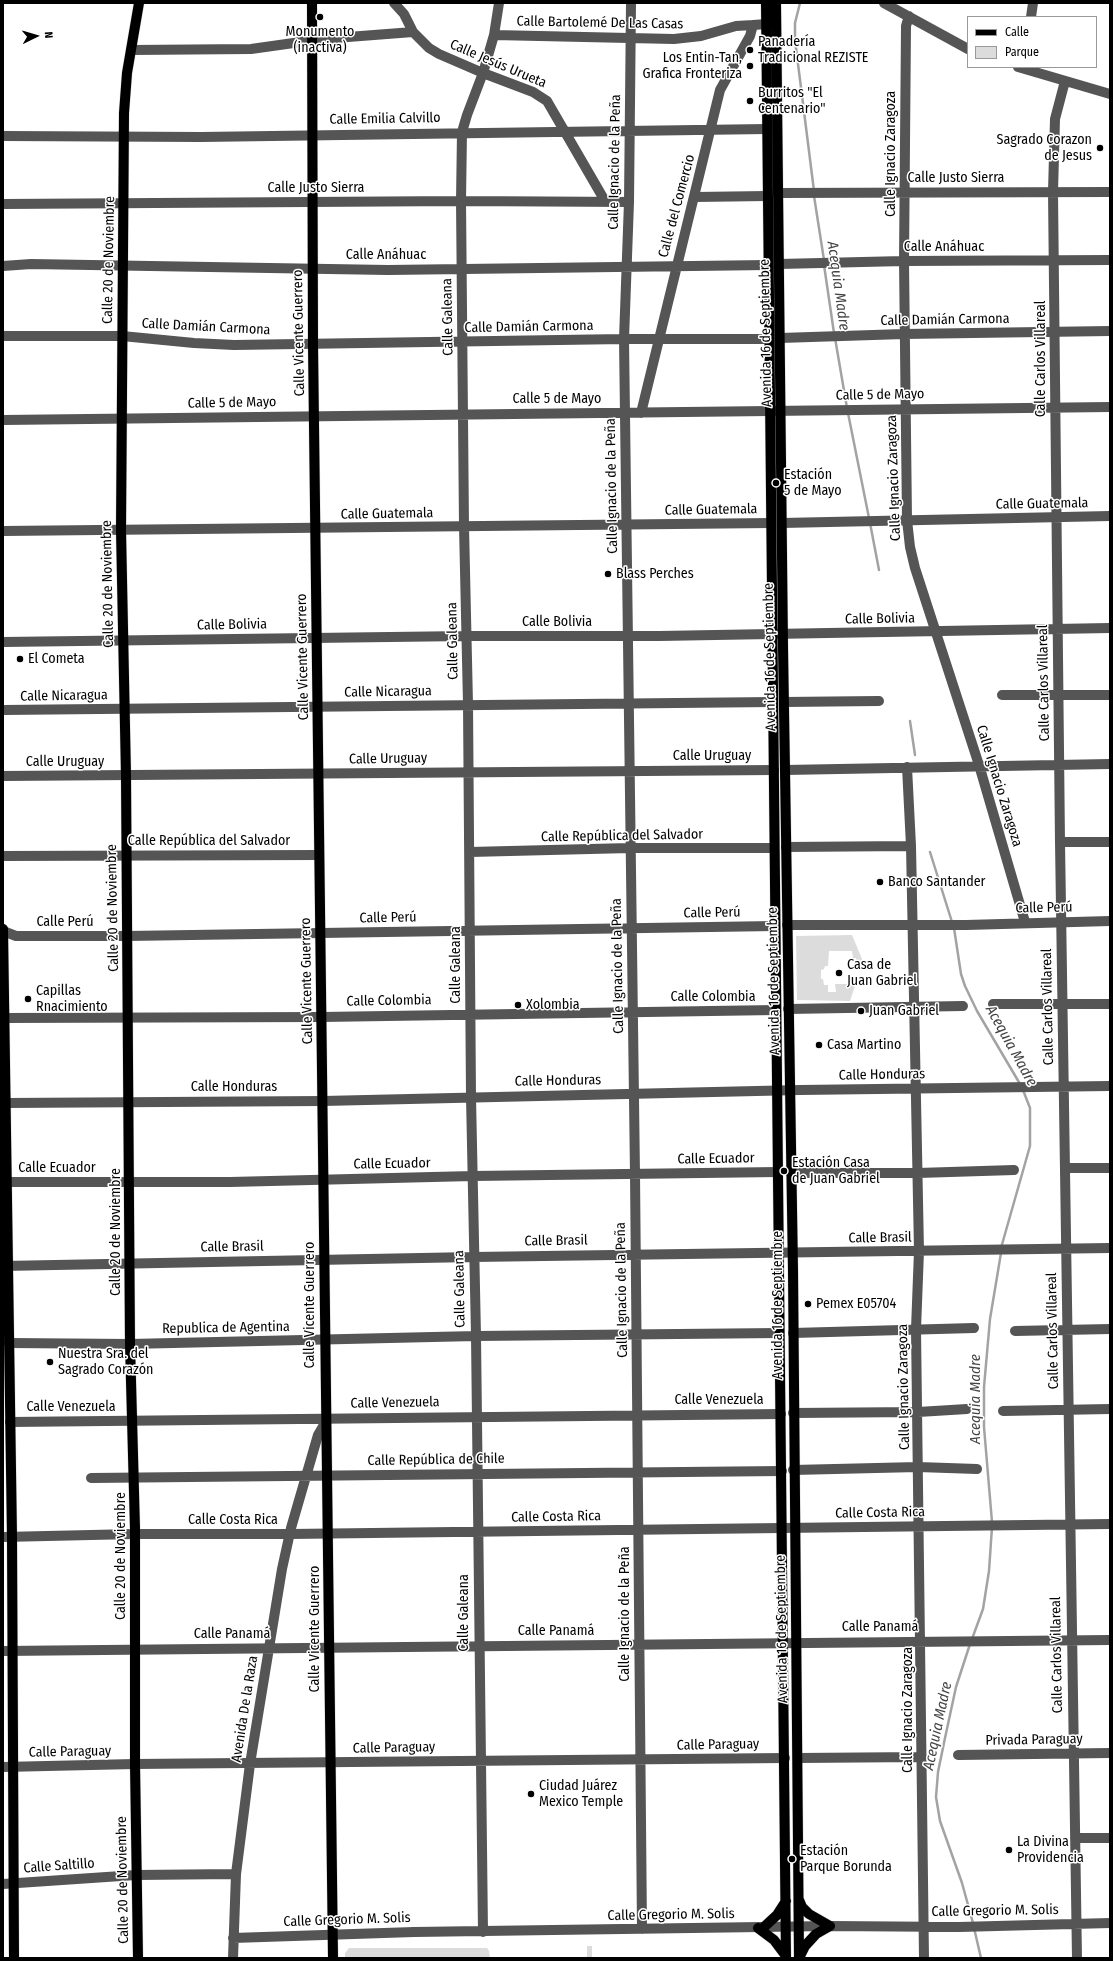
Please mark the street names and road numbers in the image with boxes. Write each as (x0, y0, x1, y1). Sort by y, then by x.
street label: Calle Bartolemé De Las Casas (517, 13, 683, 33)
street label: Calle Jesús Urueta (447, 36, 549, 92)
street label: Calle Ignacio Zaragoza (883, 91, 899, 217)
street label: Calle Ignacio de la Peña (605, 94, 625, 230)
street label: Calle Emilia Calvillo (329, 110, 441, 128)
street label: Calle del Comercio (655, 153, 699, 259)
street label: Calle Justo Sierra (908, 170, 1004, 186)
street label: Calle Justo Sierra (268, 180, 364, 196)
street label: Calle 20 de Noviembre (99, 196, 119, 324)
street label: Calle Anáhuac (904, 239, 984, 255)
street label: Calle Anáhuac (346, 247, 426, 263)
street label: Avenida 16 de Septiembre (756, 259, 776, 407)
street label: Calle Vicente Guerrero (289, 269, 309, 397)
street label: Calle Galeana (439, 278, 457, 356)
street label: Calle Carlos Villareal (1033, 301, 1049, 417)
street label: Calle Damián Carmona (880, 310, 1010, 330)
street label: Calle Damián Carmona (141, 315, 271, 339)
street label: Calle Damián Carmona (464, 317, 594, 337)
street label: Calle 5 de Mayo (835, 386, 925, 404)
street label: Calle 5 de Mayo (513, 391, 601, 407)
street label: Calle 5 de Mayo (187, 394, 277, 412)
street label: Calle Ignacio Zaragoza (883, 415, 905, 541)
street label: Calle Ignacio de la Peña (602, 418, 622, 554)
street label: Calle Guatemala (996, 495, 1088, 513)
street label: Calle Guatemala (665, 501, 757, 519)
street label: Calle Guatemala (341, 505, 433, 523)
street label: Calle 20 de Noviembre (98, 520, 118, 648)
street label: Avenida 16 de Septiembre (760, 583, 780, 731)
street label: Calle Vicente Guerrero (293, 593, 313, 721)
street label: Calle Galeana (444, 602, 462, 680)
street label: Calle Bolivia (845, 610, 915, 628)
street label: Calle Bolivia (522, 614, 592, 630)
street label: Calle Bolivia (197, 616, 267, 634)
street label: Calle Carlos Villareal (1035, 624, 1053, 742)
street label: Calle Nicaragua (344, 683, 432, 701)
street label: Calle Nicaragua (20, 687, 108, 705)
street label: Calle Ignacio Zaragoza (973, 723, 1025, 849)
street label: Calle Uruguay (673, 748, 751, 764)
street label: Calle Uruguay (349, 750, 427, 768)
street label: Calle Uruguay (26, 754, 104, 770)
street label: Calle República del Salvador (541, 826, 703, 846)
street label: Calle República del Salvador (128, 833, 290, 849)
street label: Calle 20 de Noviembre (103, 844, 123, 972)
street label: Calle Ignacio de la Peña (608, 898, 628, 1034)
street label: Calle Perú (1015, 899, 1073, 917)
street label: Calle Perú (683, 904, 741, 922)
street label: Avenida 16 de Septiembre (764, 907, 784, 1055)
street label: Calle Perú (359, 909, 417, 927)
street label: Calle Perú (36, 914, 94, 930)
street label: Calle Vicente Guerrero (297, 917, 317, 1045)
street label: Calle Galeana (448, 926, 464, 1004)
street label: Calle Carlos Villareal (1039, 948, 1057, 1066)
street label: Calle Colombia (670, 989, 756, 1005)
street label: Calle Colombia (346, 992, 432, 1010)
street label: Calle Honduras (839, 1066, 925, 1084)
street label: Calle Honduras (515, 1072, 601, 1090)
street label: Calle Honduras (191, 1079, 277, 1095)
street label: Calle Ecuador (677, 1150, 755, 1168)
street label: Calle Ecuador (353, 1155, 431, 1173)
street label: Calle Ecuador (18, 1160, 96, 1176)
street label: Calle 20 de Noviembre (108, 1168, 124, 1296)
street label: Calle Ignacio de la Peña (612, 1222, 632, 1358)
street label: Calle Brasil (848, 1229, 912, 1247)
street label: Avenida 16 de Septiembre (770, 1231, 786, 1379)
street label: Calle Brasil (524, 1232, 588, 1250)
street label: Calle Brasil (200, 1238, 264, 1256)
street label: Calle Vicente Guerrero (302, 1242, 318, 1368)
street label: Calle Galeana (451, 1250, 469, 1328)
street label: Calle Carlos Villareal (1044, 1272, 1062, 1390)
street label: Republica de Agentina (162, 1318, 290, 1338)
street label: Calle Ignacio Zaragoza (895, 1324, 913, 1450)
street label: Calle Venezuela (674, 1392, 764, 1408)
street label: Calle Venezuela (350, 1394, 440, 1412)
street label: Calle Venezuela (26, 1399, 116, 1415)
street label: Calle República de Chile (367, 1450, 505, 1470)
street label: Calle 20 de Noviembre (113, 1492, 129, 1620)
street label: Calle Costa Rica (835, 1504, 925, 1522)
street label: Calle Costa Rica (511, 1508, 601, 1526)
street label: Calle Costa Rica (188, 1512, 278, 1528)
street label: Calle Ignacio de la Peña (617, 1546, 633, 1682)
street label: Avenida 16 de Septiembre (772, 1555, 792, 1703)
street label: Calle Vicente Guerrero (307, 1566, 323, 1692)
street label: Calle Galeana (456, 1574, 472, 1652)
street label: Calle Carlos Villareal (1048, 1596, 1066, 1714)
street label: Calle Panamá (842, 1619, 918, 1635)
street label: Calle Panamá (518, 1623, 594, 1639)
street label: Calle Panamá (194, 1626, 270, 1642)
street label: Calle Ignacio Zaragoza (900, 1647, 916, 1773)
street label: Avenida De la Raza (228, 1654, 262, 1764)
street label: Privada Paraguay (985, 1731, 1083, 1749)
street label: Calle Paraguay (677, 1736, 759, 1754)
street label: Calle Paraguay (353, 1739, 435, 1757)
street label: Calle Paraguay (29, 1743, 111, 1761)
street label: Calle 20 de Noviembre (113, 1816, 133, 1944)
street label: Calle Saltillo (23, 1855, 95, 1877)
street label: Calle Gregorio M. Solis (931, 1901, 1059, 1921)
street label: Calle Gregorio M. Solis (607, 1905, 735, 1925)
street label: Calle Gregorio M. Solis (283, 1909, 411, 1931)

